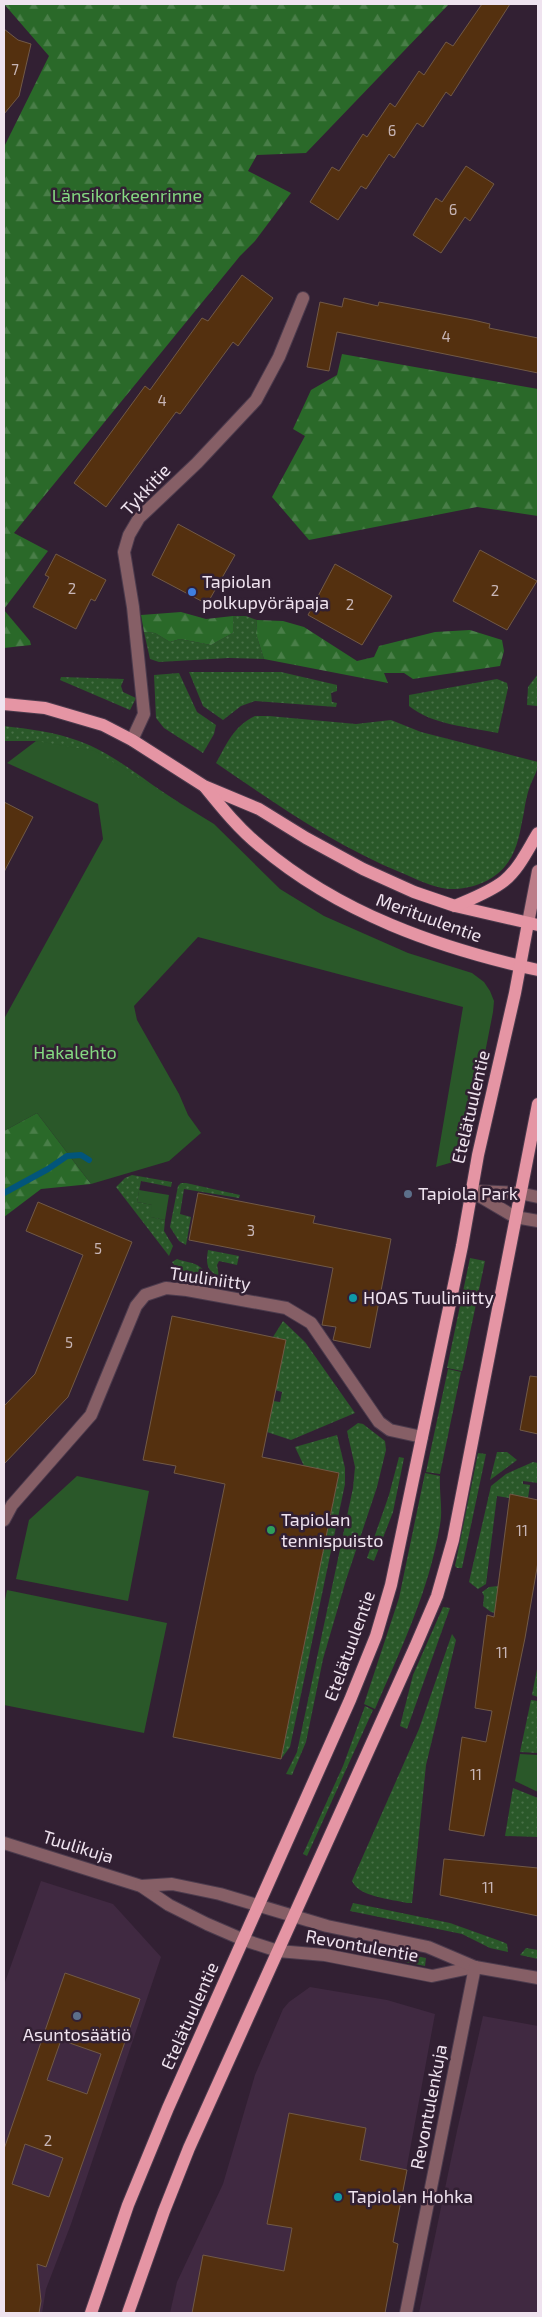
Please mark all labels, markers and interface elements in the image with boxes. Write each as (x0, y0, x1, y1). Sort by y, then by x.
house number: 7 (11, 60, 19, 78)
house number: 6 (388, 121, 396, 139)
park label: Länsikorkeenrinne (52, 184, 202, 206)
house number: 6 (449, 200, 457, 218)
house number: 4 (441, 327, 451, 345)
house number: 4 (157, 391, 167, 409)
street label: Tykkitie (116, 459, 175, 520)
place label: Tapiolan polkupyöräpaja (202, 570, 329, 613)
house number: 2 (68, 579, 76, 597)
house number: 2 (491, 581, 499, 599)
marker: Tapiolan polkupyöräpaja (186, 586, 198, 598)
house number: 2 (346, 595, 354, 613)
street label: Merituulentie (373, 888, 485, 946)
park label: Hakalehto (33, 1041, 117, 1063)
street label: Etelätuulentie (446, 1048, 494, 1166)
place label: Tapiola Park (418, 1182, 518, 1204)
marker: Tapiola Park (402, 1188, 414, 1200)
house number: 3 (247, 1221, 255, 1239)
house number: 5 (94, 1239, 102, 1257)
street label: Tuuliniitty (168, 1261, 253, 1295)
place label: HOAS Tuuliniitty (363, 1286, 494, 1308)
marker: HOAS Tuuliniitty (347, 1292, 359, 1304)
house number: 5 (65, 1333, 73, 1351)
place label: Tapiolan tennispuisto (281, 1508, 383, 1551)
house number: 11 (516, 1521, 528, 1539)
marker: Tapiolan tennispuisto (265, 1524, 277, 1536)
street label: Etelätuulentie (319, 1588, 379, 1704)
house number: 11 (496, 1643, 508, 1661)
house number: 11 (470, 1765, 482, 1783)
street label: Tuulikuja (40, 1825, 116, 1867)
house number: 11 (482, 1878, 494, 1896)
street label: Revontulentie (304, 1924, 420, 1966)
street label: Etelätuulentie (156, 1958, 223, 2073)
marker: Asuntosäätiö (71, 2010, 83, 2022)
place label: Asuntosäätiö (23, 2023, 131, 2045)
street label: Revontulenkuja (405, 2042, 451, 2171)
house number: 2 (44, 2131, 52, 2149)
place label: Tapiolan Hohka (348, 2185, 473, 2207)
marker: Tapiolan Hohka (332, 2191, 344, 2203)

